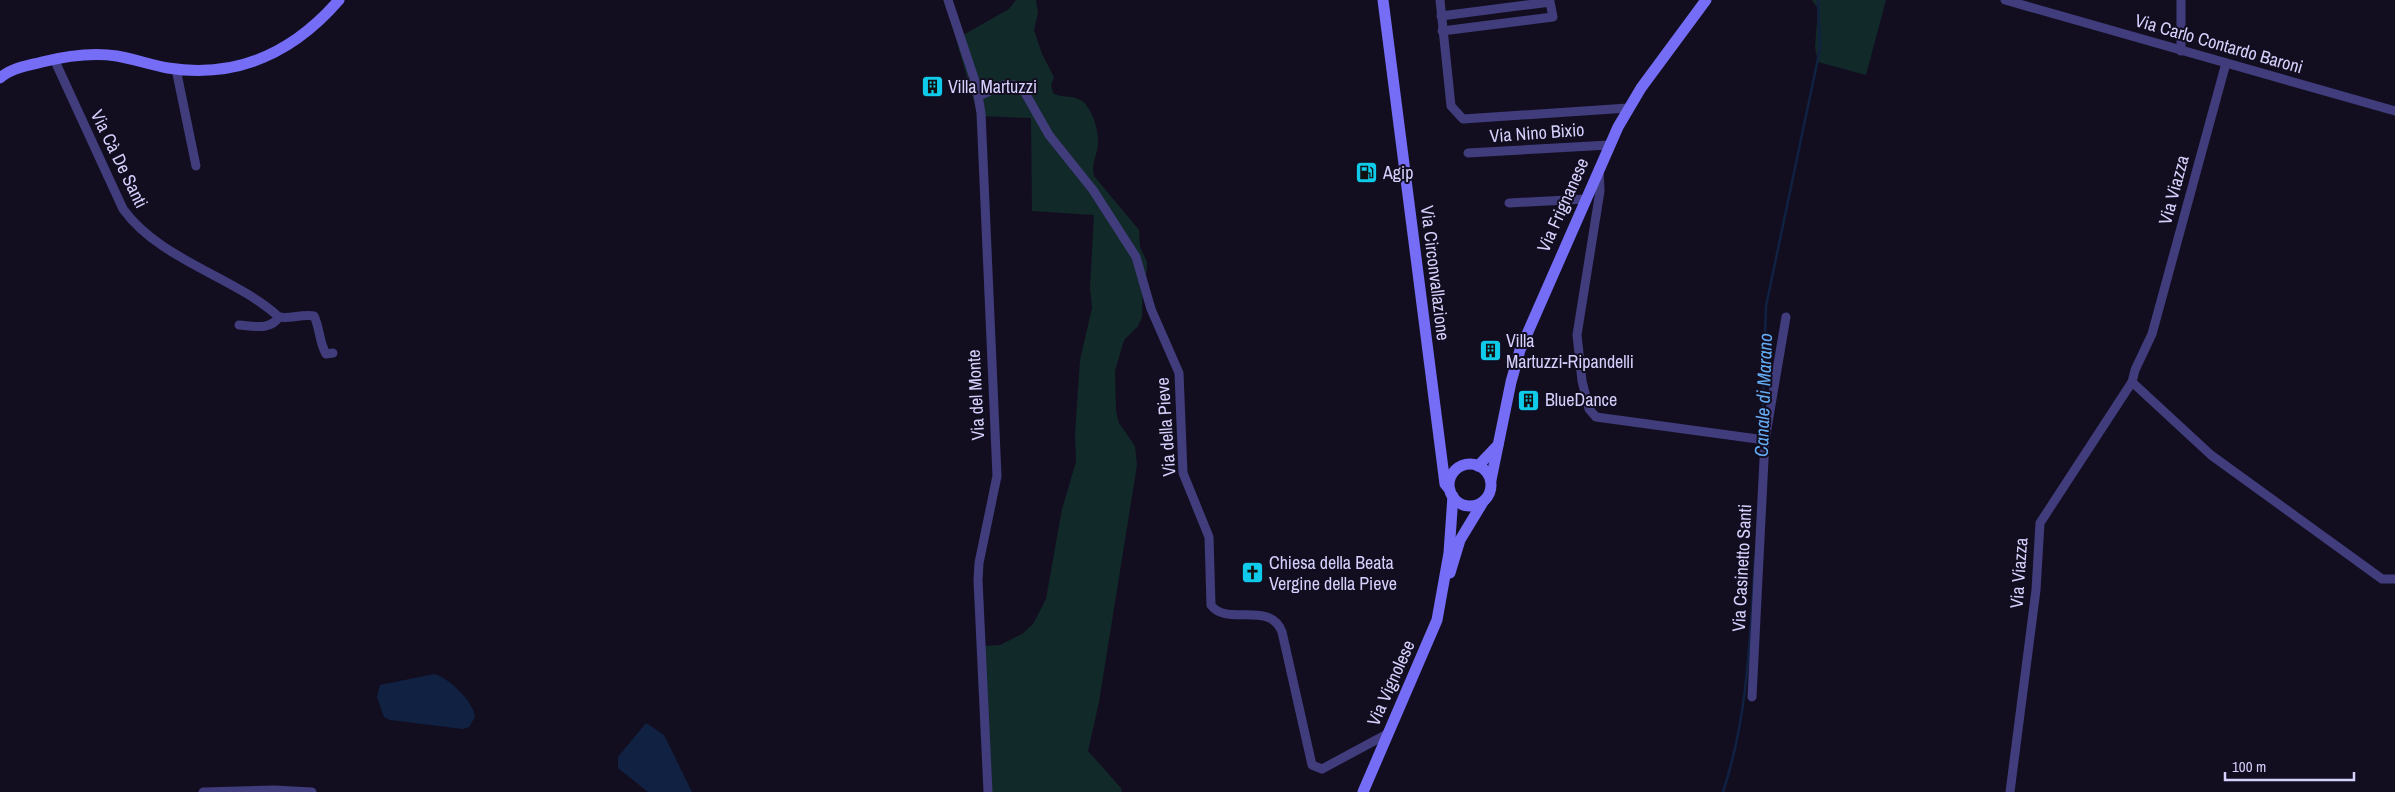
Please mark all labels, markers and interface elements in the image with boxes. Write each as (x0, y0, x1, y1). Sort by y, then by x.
street label: Via Carlo Contardo Baroni (2132, 8, 2306, 79)
place label: Villa Martuzzi (948, 74, 1037, 99)
building icon: Villa Martuzzi (920, 75, 944, 99)
street label: Via Cà De Santi (85, 105, 154, 212)
street label: Via Nino Bixio (1489, 117, 1585, 148)
street label: Via Viazza (2152, 152, 2195, 227)
street label: Via Frignanese (1531, 154, 1594, 256)
place label: Agip (1382, 160, 1413, 185)
fuel station icon: Agip (1355, 161, 1379, 185)
street label: Via Circonvallazione (1415, 204, 1456, 342)
place label: Villa Martuzzi-Ripandelli (1506, 328, 1634, 374)
water label: Canale di Marano (1748, 332, 1778, 457)
building icon: Villa Martuzzi-Ripandelli (1478, 339, 1502, 363)
street label: Via del Monte (961, 349, 990, 441)
street label: Via della Pieve (1150, 377, 1181, 477)
place label: BlueDance (1545, 387, 1617, 412)
building icon: BlueDance (1517, 388, 1541, 412)
street label: Via Casinetto Santi (1726, 504, 1757, 632)
street label: Via Viazza (2004, 537, 2033, 609)
place label: Chiesa della Beata Vergine della Pieve (1269, 550, 1397, 596)
church icon: Chiesa della Beata Vergine della Pieve (1241, 561, 1265, 585)
street label: Via Vignolese (1361, 636, 1421, 730)
scale bar (2225, 750, 2354, 782)
text: 100 m (2232, 756, 2266, 777)

